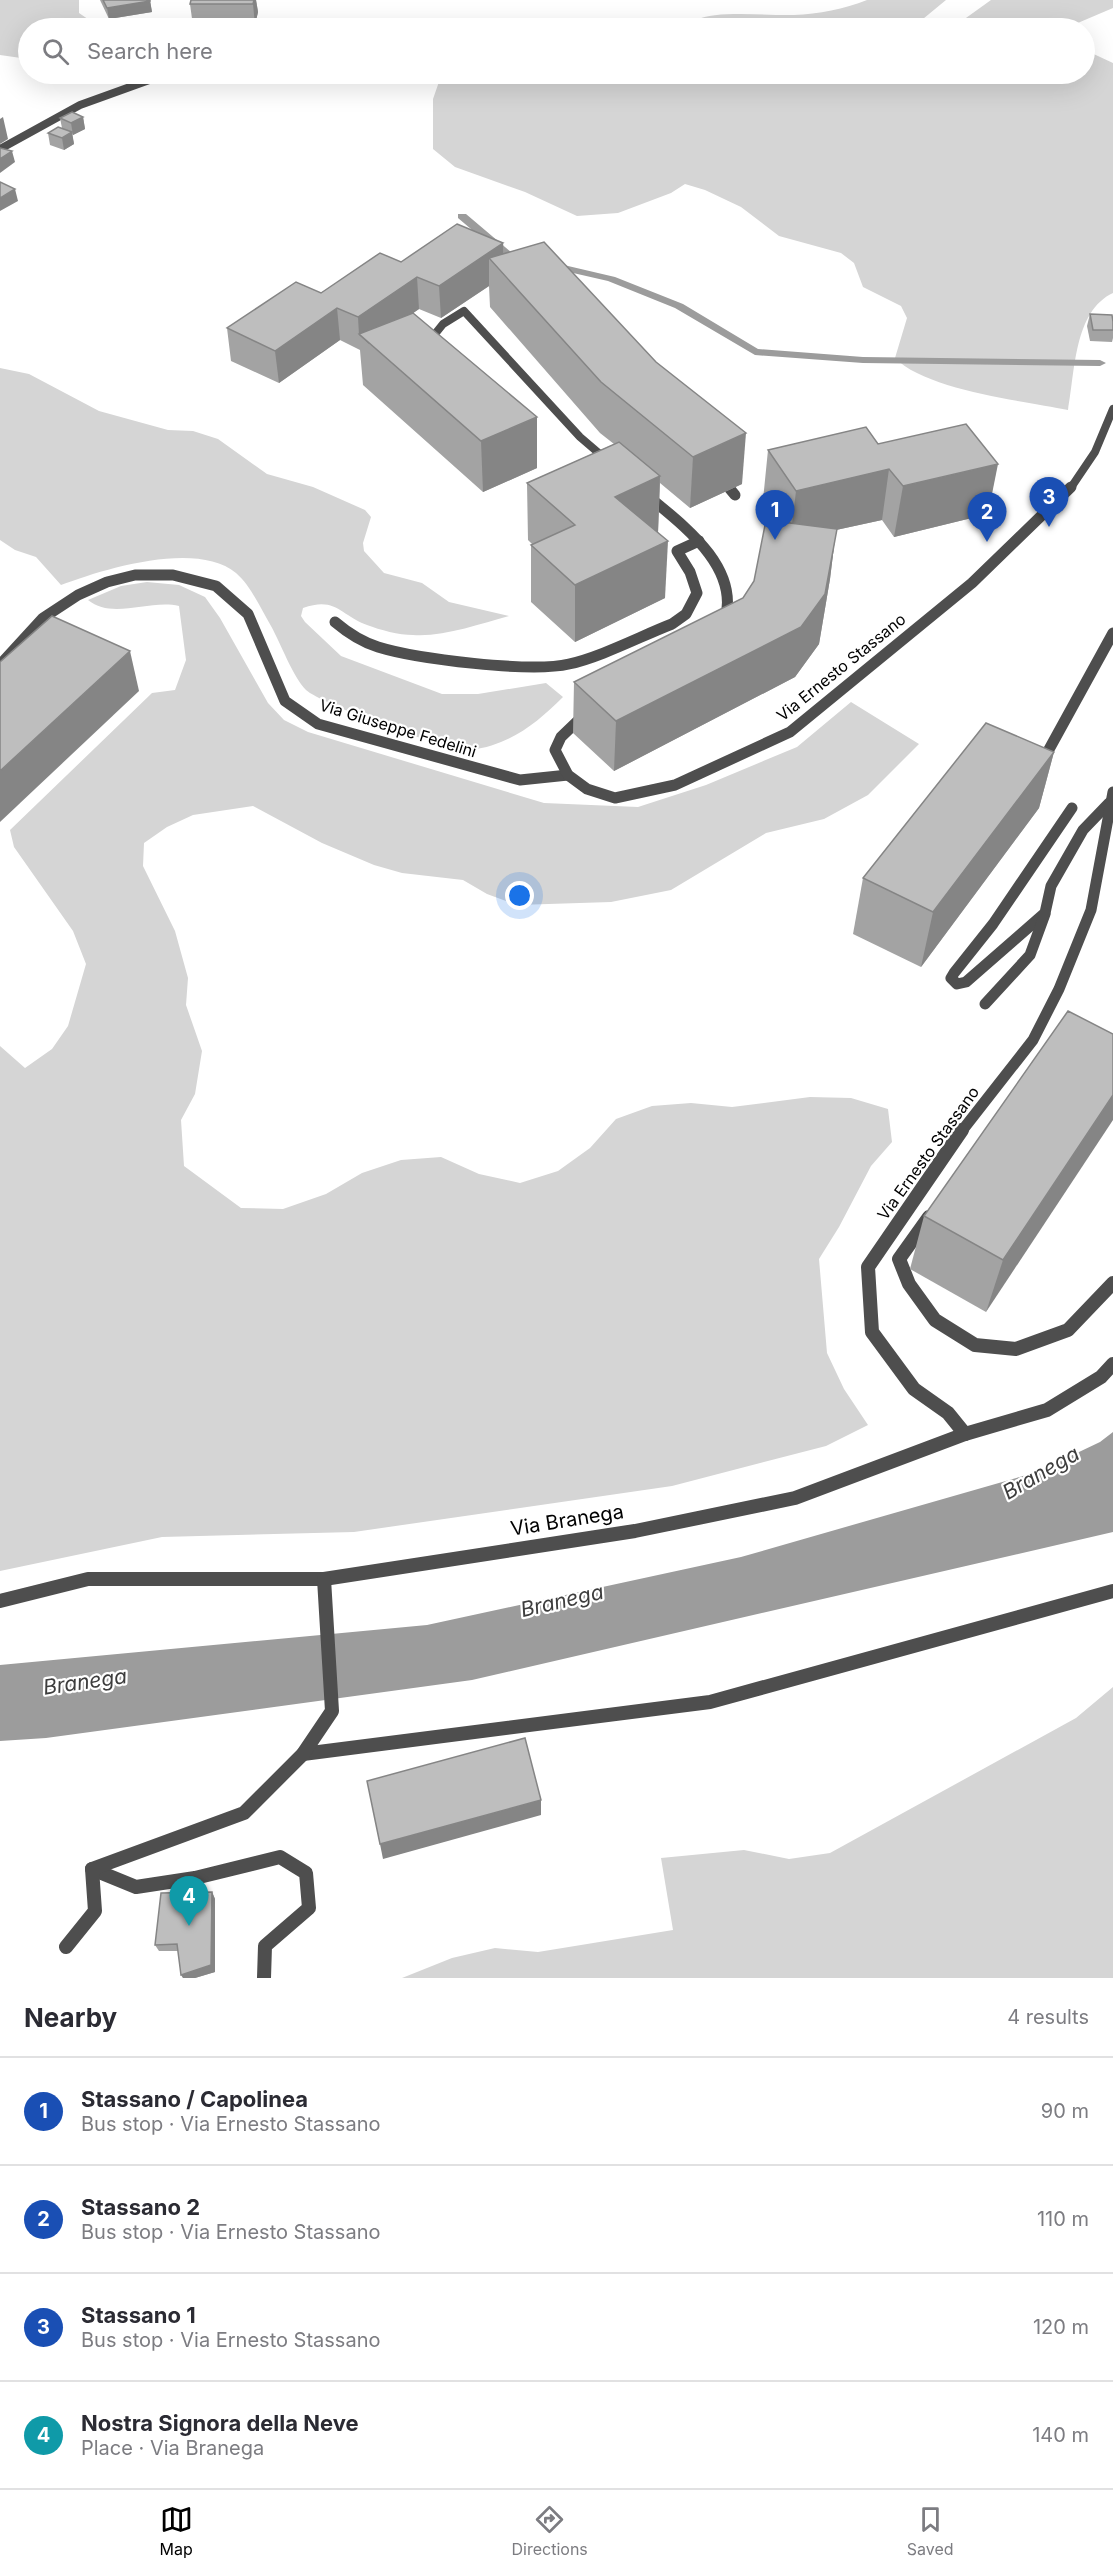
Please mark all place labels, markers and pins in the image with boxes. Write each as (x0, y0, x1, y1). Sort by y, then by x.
pin: 3 (1030, 478, 1068, 527)
pin: 1 (756, 490, 794, 540)
pin: 2 (968, 492, 1006, 542)
pin: 4 (170, 1876, 208, 1926)

